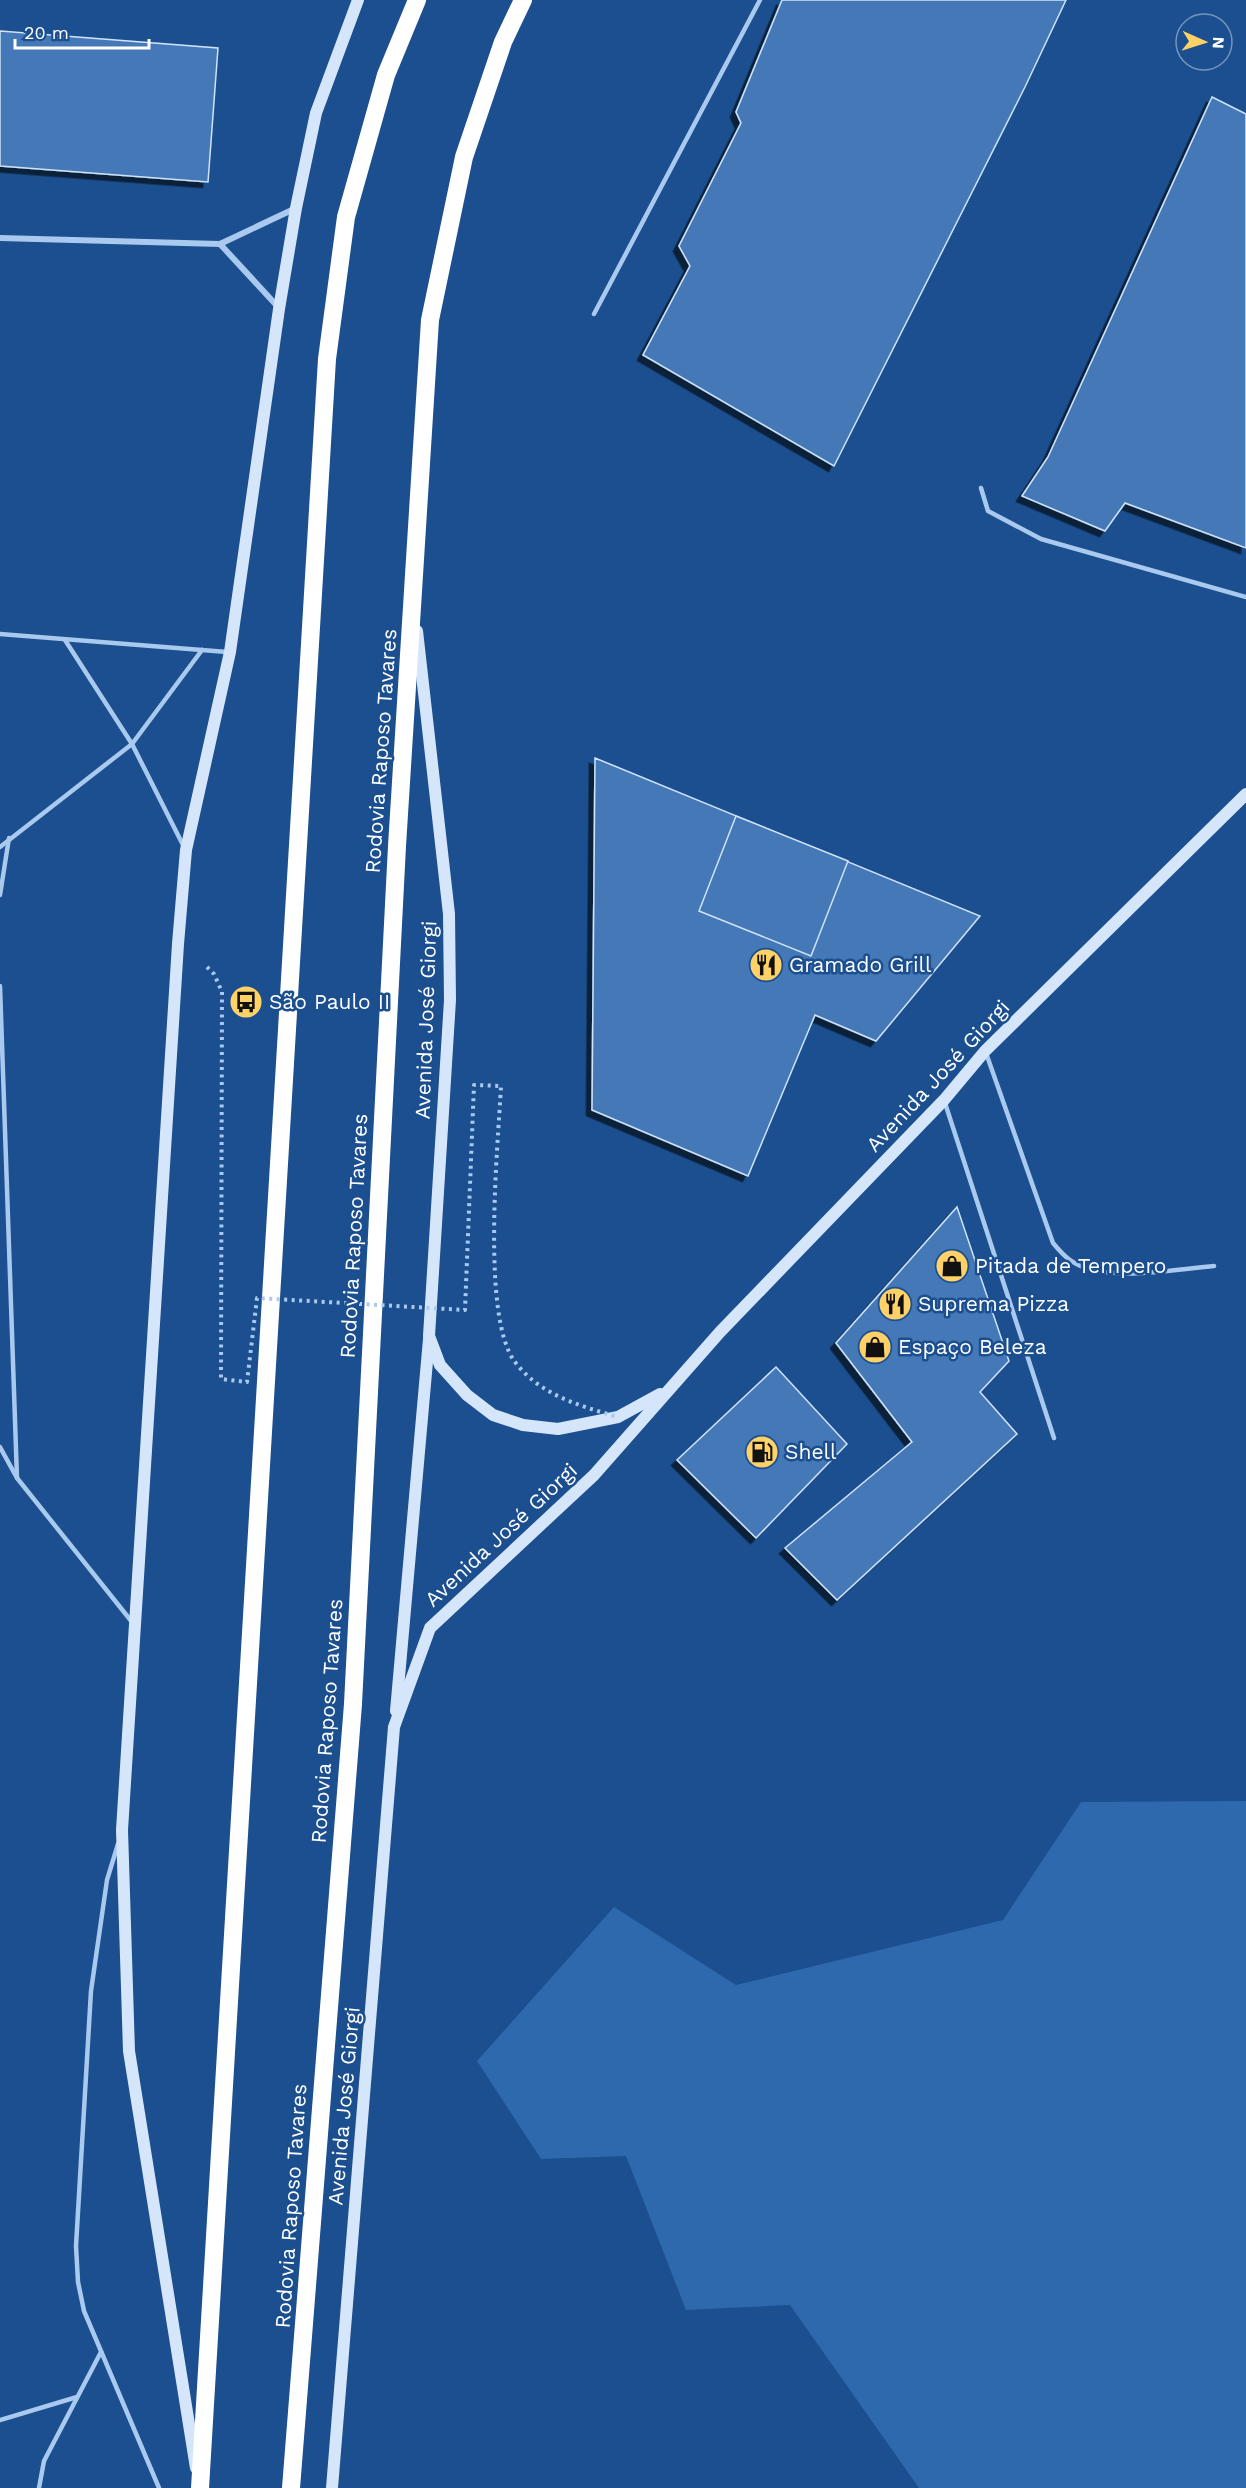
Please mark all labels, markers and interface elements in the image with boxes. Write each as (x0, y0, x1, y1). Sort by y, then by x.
scale bar (15, 12, 148, 50)
north arrow (1174, 12, 1234, 72)
text: 20 m (24, 22, 69, 43)
text: N (1209, 36, 1228, 49)
street label: Rodovia Raposo Tavares (359, 628, 402, 874)
street label: Avenida José Giorgi (410, 920, 441, 1120)
restaurant icon: Gramado Grill (748, 947, 784, 983)
place label: Gramado Grill (789, 952, 932, 977)
bus stop icon: São Paulo II (228, 984, 264, 1020)
place label: São Paulo II (269, 989, 390, 1014)
street label: Avenida José Giorgi (861, 994, 1015, 1157)
street label: Rodovia Raposo Tavares (335, 1113, 372, 1359)
shop icon: Pitada de Tempero (934, 1248, 970, 1284)
place label: Pitada de Tempero (975, 1253, 1166, 1278)
restaurant icon: Suprema Pizza (877, 1286, 913, 1322)
place label: Suprema Pizza (918, 1291, 1069, 1316)
shop icon: Espaço Beleza (857, 1329, 893, 1365)
place label: Espaço Beleza (898, 1334, 1047, 1359)
fuel station icon: Shell (744, 1434, 780, 1470)
place label: Shell (785, 1439, 837, 1464)
street label: Avenida José Giorgi (419, 1458, 582, 1612)
street label: Rodovia Raposo Tavares (305, 1598, 348, 1844)
street label: Avenida José Giorgi (322, 2006, 365, 2206)
street label: Rodovia Raposo Tavares (269, 2083, 312, 2329)

